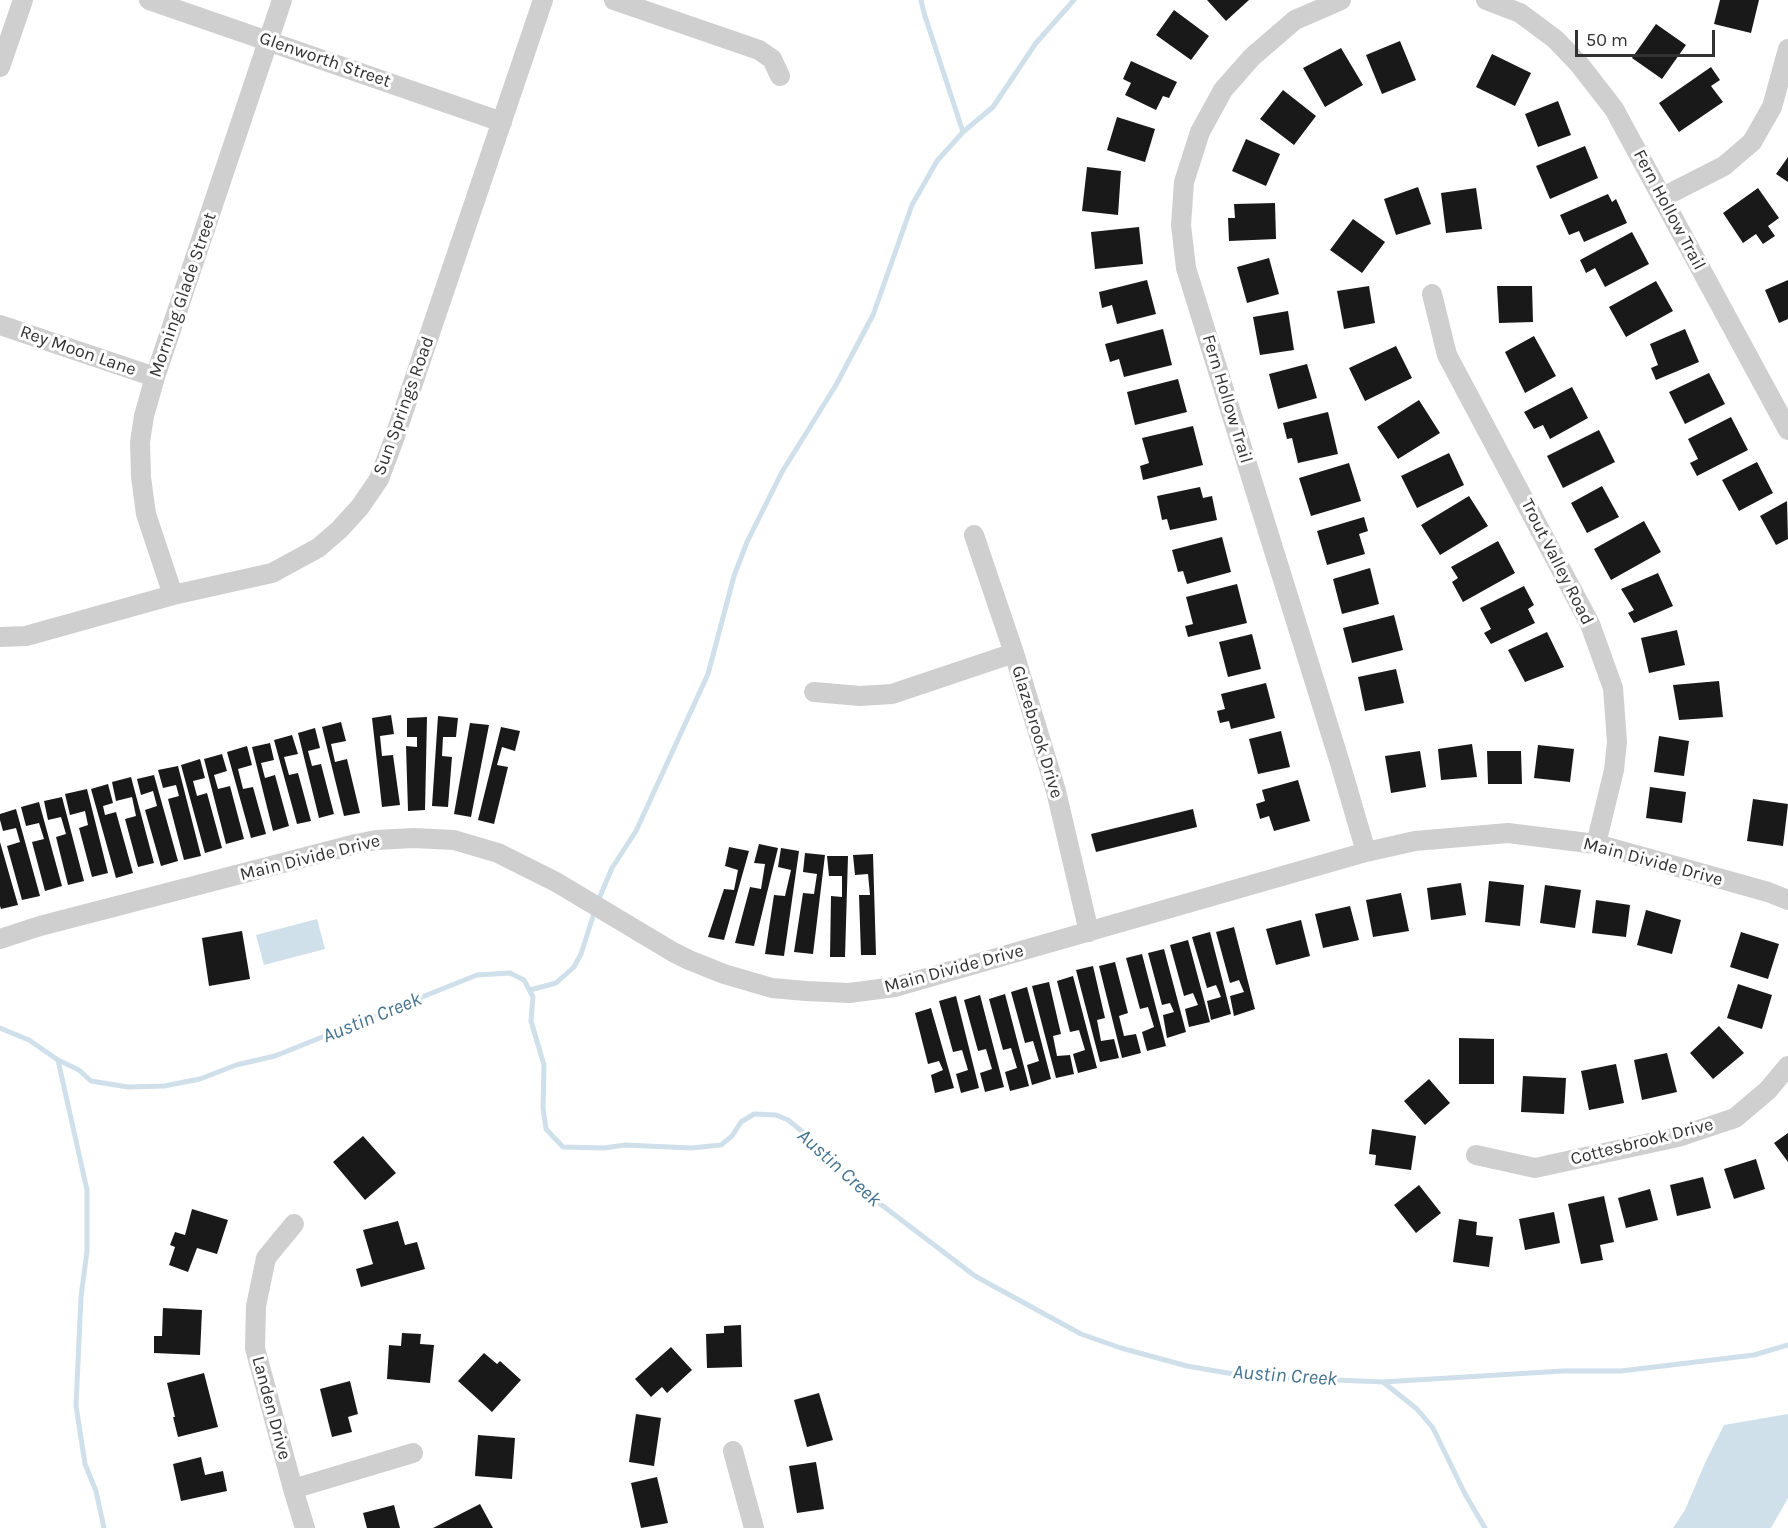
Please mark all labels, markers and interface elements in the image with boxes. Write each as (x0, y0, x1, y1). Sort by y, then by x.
scale bar (1578, 18, 1718, 56)
street label: Glenworth Street (257, 27, 393, 93)
text: 50 m (1586, 29, 1628, 51)
street label: Fern Hollow Trail (1628, 146, 1710, 274)
street label: Morning Glade Street (145, 210, 221, 380)
street label: Rey Moon Lane (17, 321, 139, 381)
street label: Fern Hollow Trail (1197, 332, 1257, 466)
street label: Sun Springs Road (369, 334, 439, 478)
street label: Trout Valley Road (1516, 495, 1598, 629)
street label: Glazebrook Drive (1007, 663, 1067, 801)
street label: Main Divide Drive (238, 830, 382, 886)
street label: Main Divide Drive (1581, 833, 1725, 891)
street label: Main Divide Drive (882, 940, 1026, 998)
water label: Austin Creek (319, 987, 425, 1049)
street label: Cottesbrook Drive (1568, 1114, 1716, 1170)
water label: Austin Creek (792, 1124, 886, 1212)
street label: Landen Drive (247, 1354, 295, 1462)
water label: Austin Creek (1232, 1360, 1338, 1392)

